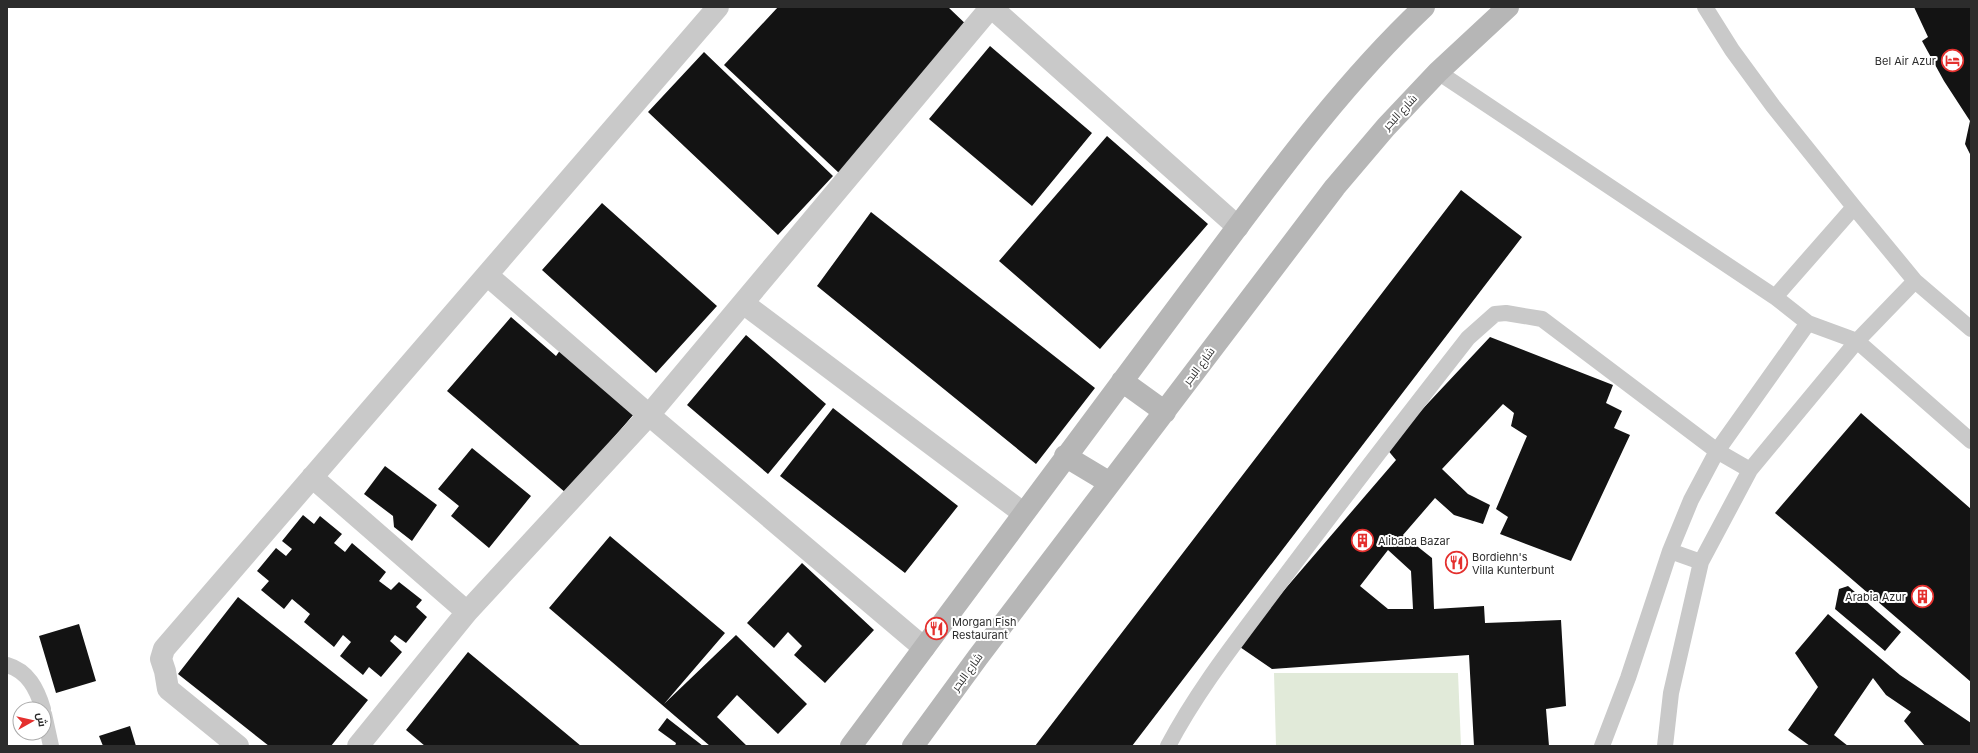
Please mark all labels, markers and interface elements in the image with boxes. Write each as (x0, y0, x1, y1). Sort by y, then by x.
hotel icon: Bel Air Azur (1939, 48, 1965, 74)
place label: Bel Air Azur (1875, 54, 1936, 68)
street label: شارع البحر (1379, 91, 1421, 134)
street label: شارع البحر (1180, 344, 1218, 389)
building icon: Alibaba Bazar (1349, 528, 1375, 554)
place label: Alibaba Bazar (1378, 534, 1450, 548)
restaurant icon: Bordiehn's Villa Kunterbunt (1443, 550, 1469, 576)
place label: Bordiehn's Villa Kunterbunt (1472, 550, 1555, 577)
building icon: Arabia Azur (1909, 584, 1935, 610)
place label: Arabia Azur (1845, 590, 1906, 604)
restaurant icon: Morgan Fish Restaurant (923, 615, 949, 641)
place label: Morgan Fish Restaurant (952, 615, 1016, 642)
street label: شارع البحر (948, 650, 986, 695)
north arrow (12, 701, 52, 741)
text: ش (34, 712, 50, 728)

